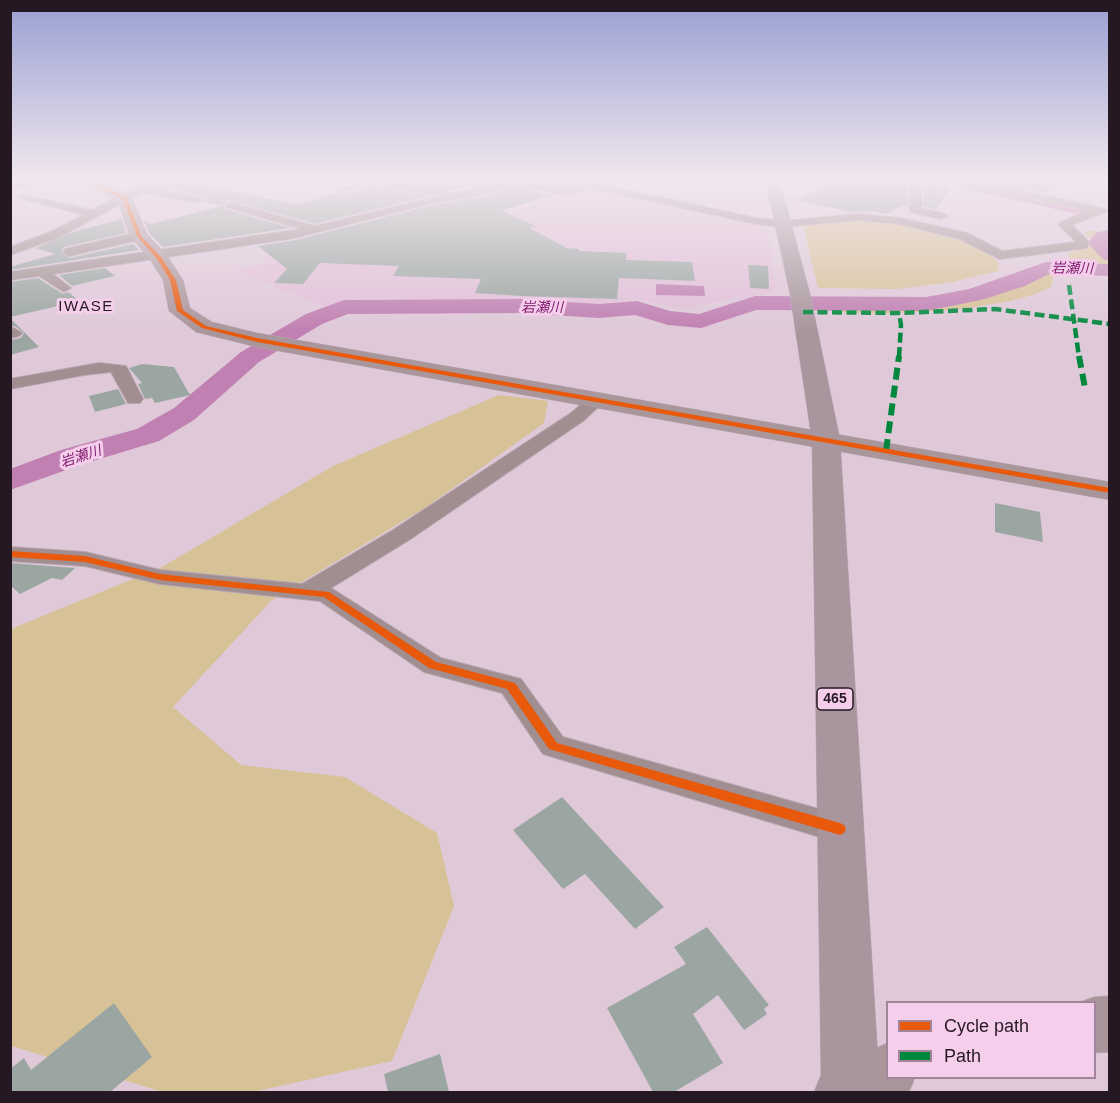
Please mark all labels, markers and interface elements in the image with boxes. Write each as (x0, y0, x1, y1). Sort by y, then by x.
water label: 岩瀬川 (1051, 260, 1093, 278)
district label: IWASE (58, 298, 114, 316)
water label: 岩瀬川 (521, 300, 563, 316)
water label: 岩瀬川 (58, 443, 104, 471)
road number: 465 (817, 688, 853, 710)
legend (886, 1001, 1096, 1079)
text: Cycle path (944, 1016, 1029, 1036)
text: Path (944, 1046, 981, 1066)

